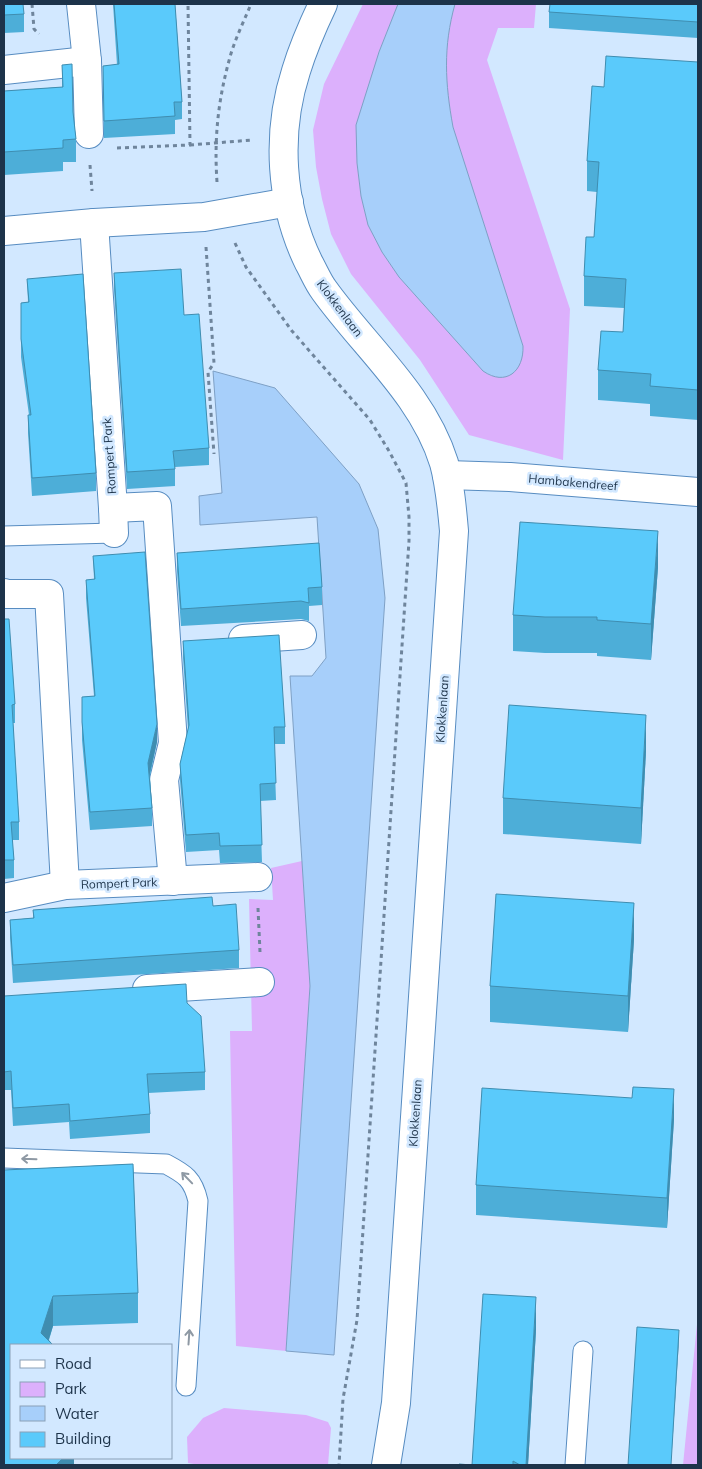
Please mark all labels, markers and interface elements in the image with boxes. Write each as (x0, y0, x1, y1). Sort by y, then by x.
street label: Klokkenlaan (314, 277, 366, 339)
street label: Rompert Park (99, 416, 119, 495)
street label: Hambakendreef (528, 471, 619, 493)
street label: Klokkenlaan (432, 675, 452, 743)
street label: Rompert Park (80, 874, 158, 892)
street label: Klokkenlaan (405, 1079, 425, 1147)
one-way arrow (21, 1155, 37, 1164)
one-way arrow (181, 1172, 193, 1184)
one-way arrow (184, 1329, 194, 1345)
legend (10, 1344, 172, 1459)
text: Road (55, 1354, 92, 1373)
text: Park (55, 1379, 87, 1398)
text: Water (55, 1404, 99, 1423)
text: Building (55, 1429, 111, 1448)

